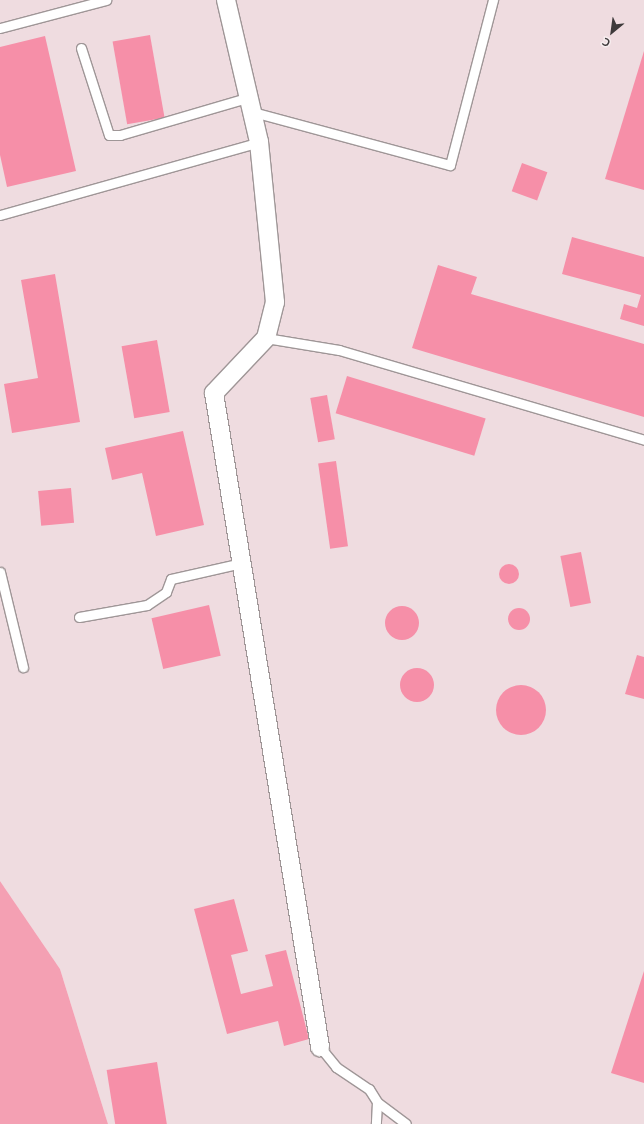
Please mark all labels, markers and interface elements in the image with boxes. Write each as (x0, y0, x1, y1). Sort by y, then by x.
north arrow (592, 12, 632, 52)
text: С (600, 36, 612, 49)

